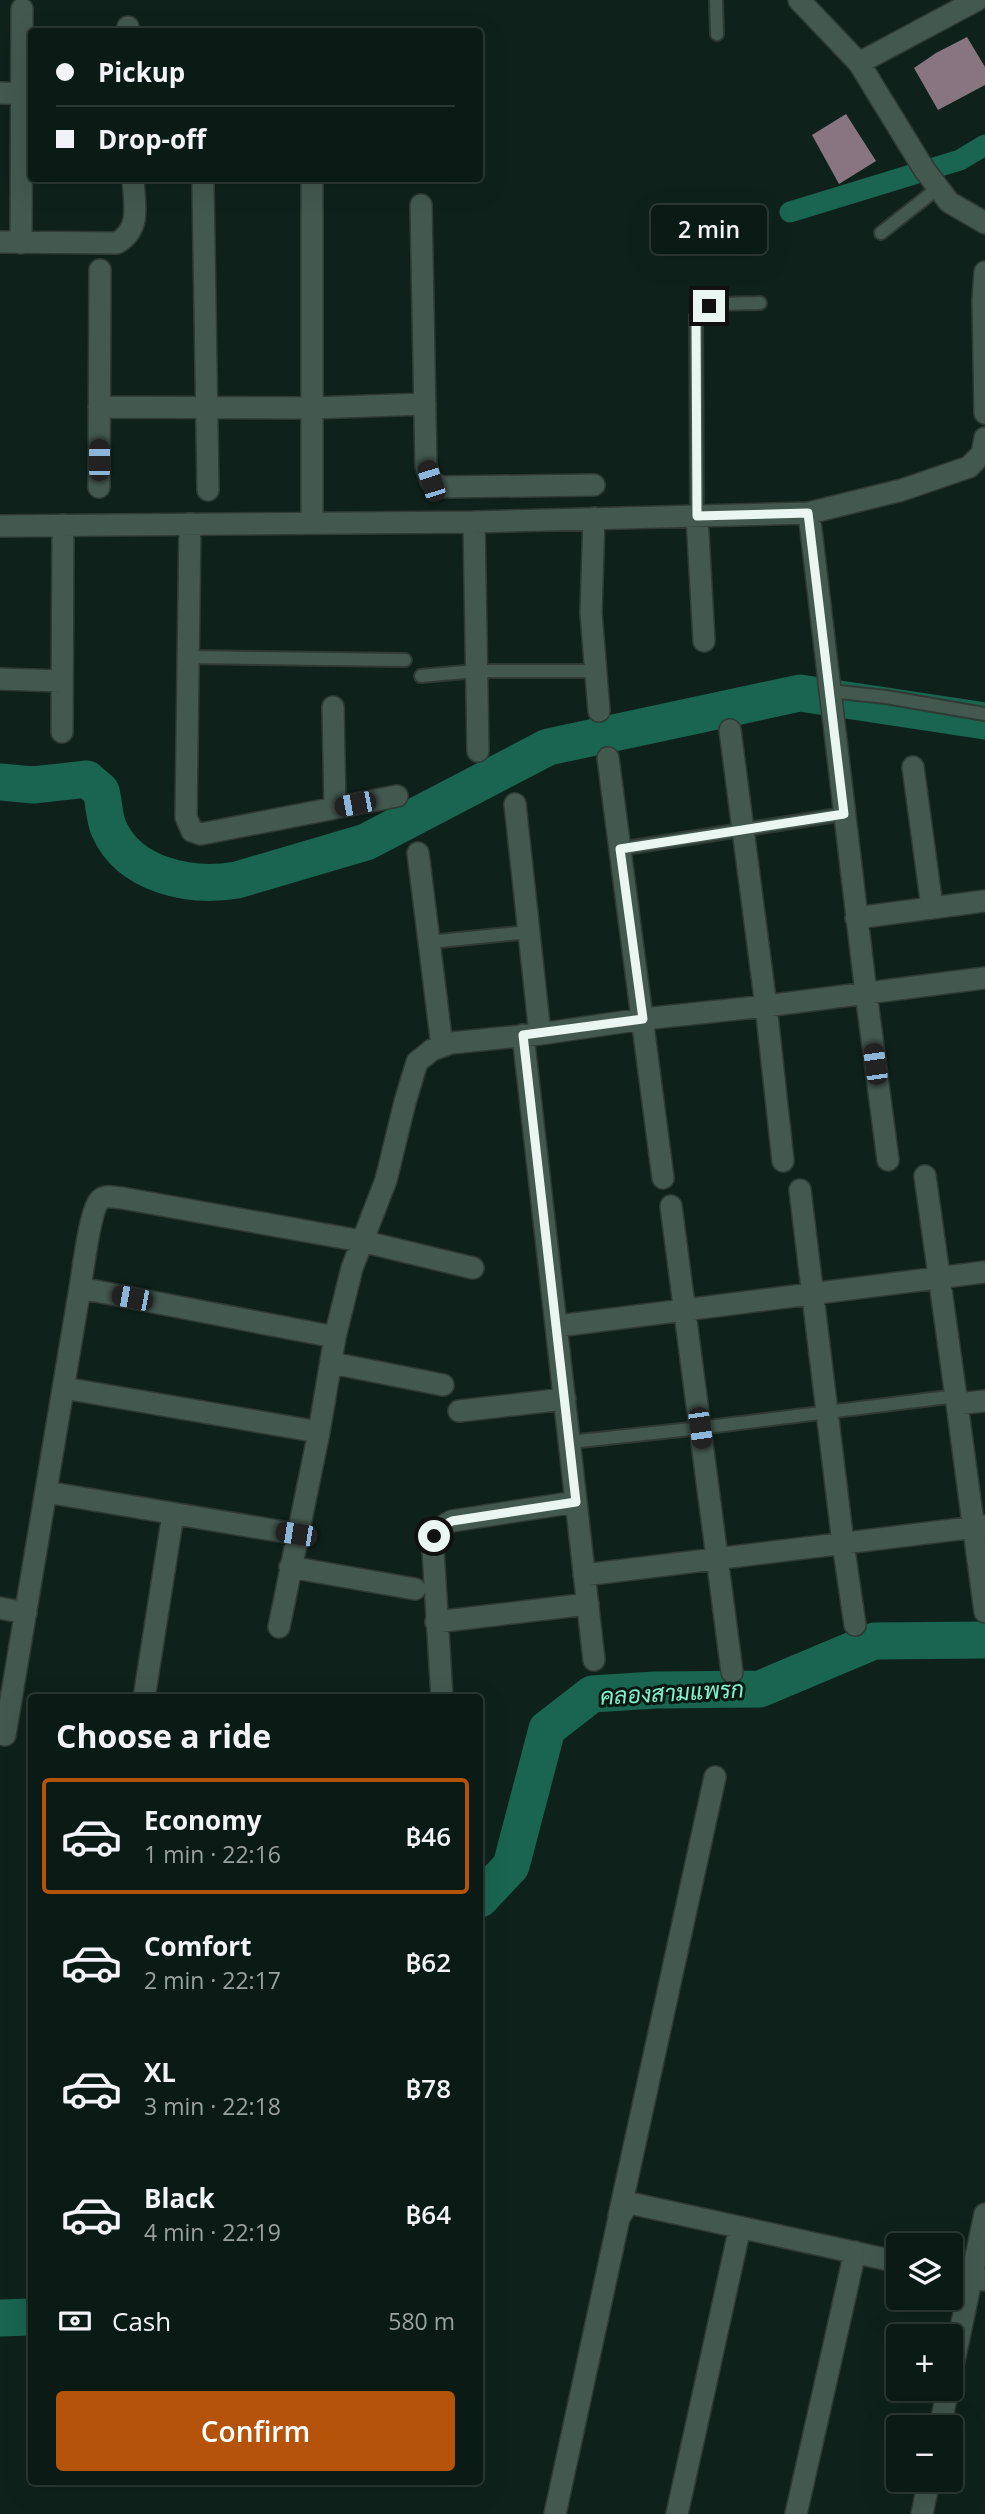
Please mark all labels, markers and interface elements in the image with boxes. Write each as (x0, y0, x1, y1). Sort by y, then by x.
text: Pickup (98, 54, 185, 90)
text: Drop-off (98, 121, 206, 157)
callout: 2 min (651, 204, 767, 254)
text: 2 min (678, 213, 740, 245)
route end (693, 290, 725, 322)
car (89, 439, 110, 481)
car (415, 458, 448, 504)
car (333, 790, 378, 818)
car (862, 1042, 889, 1086)
car (110, 1284, 155, 1312)
car (687, 1406, 714, 1450)
car (274, 1520, 319, 1548)
route start (418, 1520, 450, 1552)
water label: คลองสามแพรก (599, 1672, 745, 1712)
text: Choose a ride (56, 1714, 271, 1757)
text: Economy (144, 1802, 262, 1838)
icon: car (60, 1805, 123, 1868)
text: ฿46 (406, 1818, 451, 1854)
text: 1 min · 22:16 (144, 1838, 281, 1870)
text: Comfort (144, 1928, 251, 1964)
icon: car (60, 1931, 123, 1994)
text: ฿62 (406, 1944, 451, 1980)
text: 2 min · 22:17 (144, 1964, 281, 1996)
text: XL (144, 2054, 176, 2090)
icon: car (60, 2057, 123, 2120)
text: ฿78 (406, 2070, 451, 2106)
text: 3 min · 22:18 (144, 2090, 281, 2122)
text: Black (144, 2180, 215, 2216)
icon: car (60, 2183, 123, 2246)
text: ฿64 (406, 2196, 451, 2232)
text: 4 min · 22:19 (144, 2216, 281, 2248)
map controls (886, 2233, 963, 2492)
button: layers (886, 2233, 963, 2310)
icon: cash (56, 2302, 94, 2340)
text: Cash (112, 2303, 171, 2339)
text: 580 m (388, 2305, 455, 2337)
button: + (886, 2324, 963, 2401)
button: Confirm (56, 2391, 455, 2471)
button: − (886, 2415, 963, 2492)

